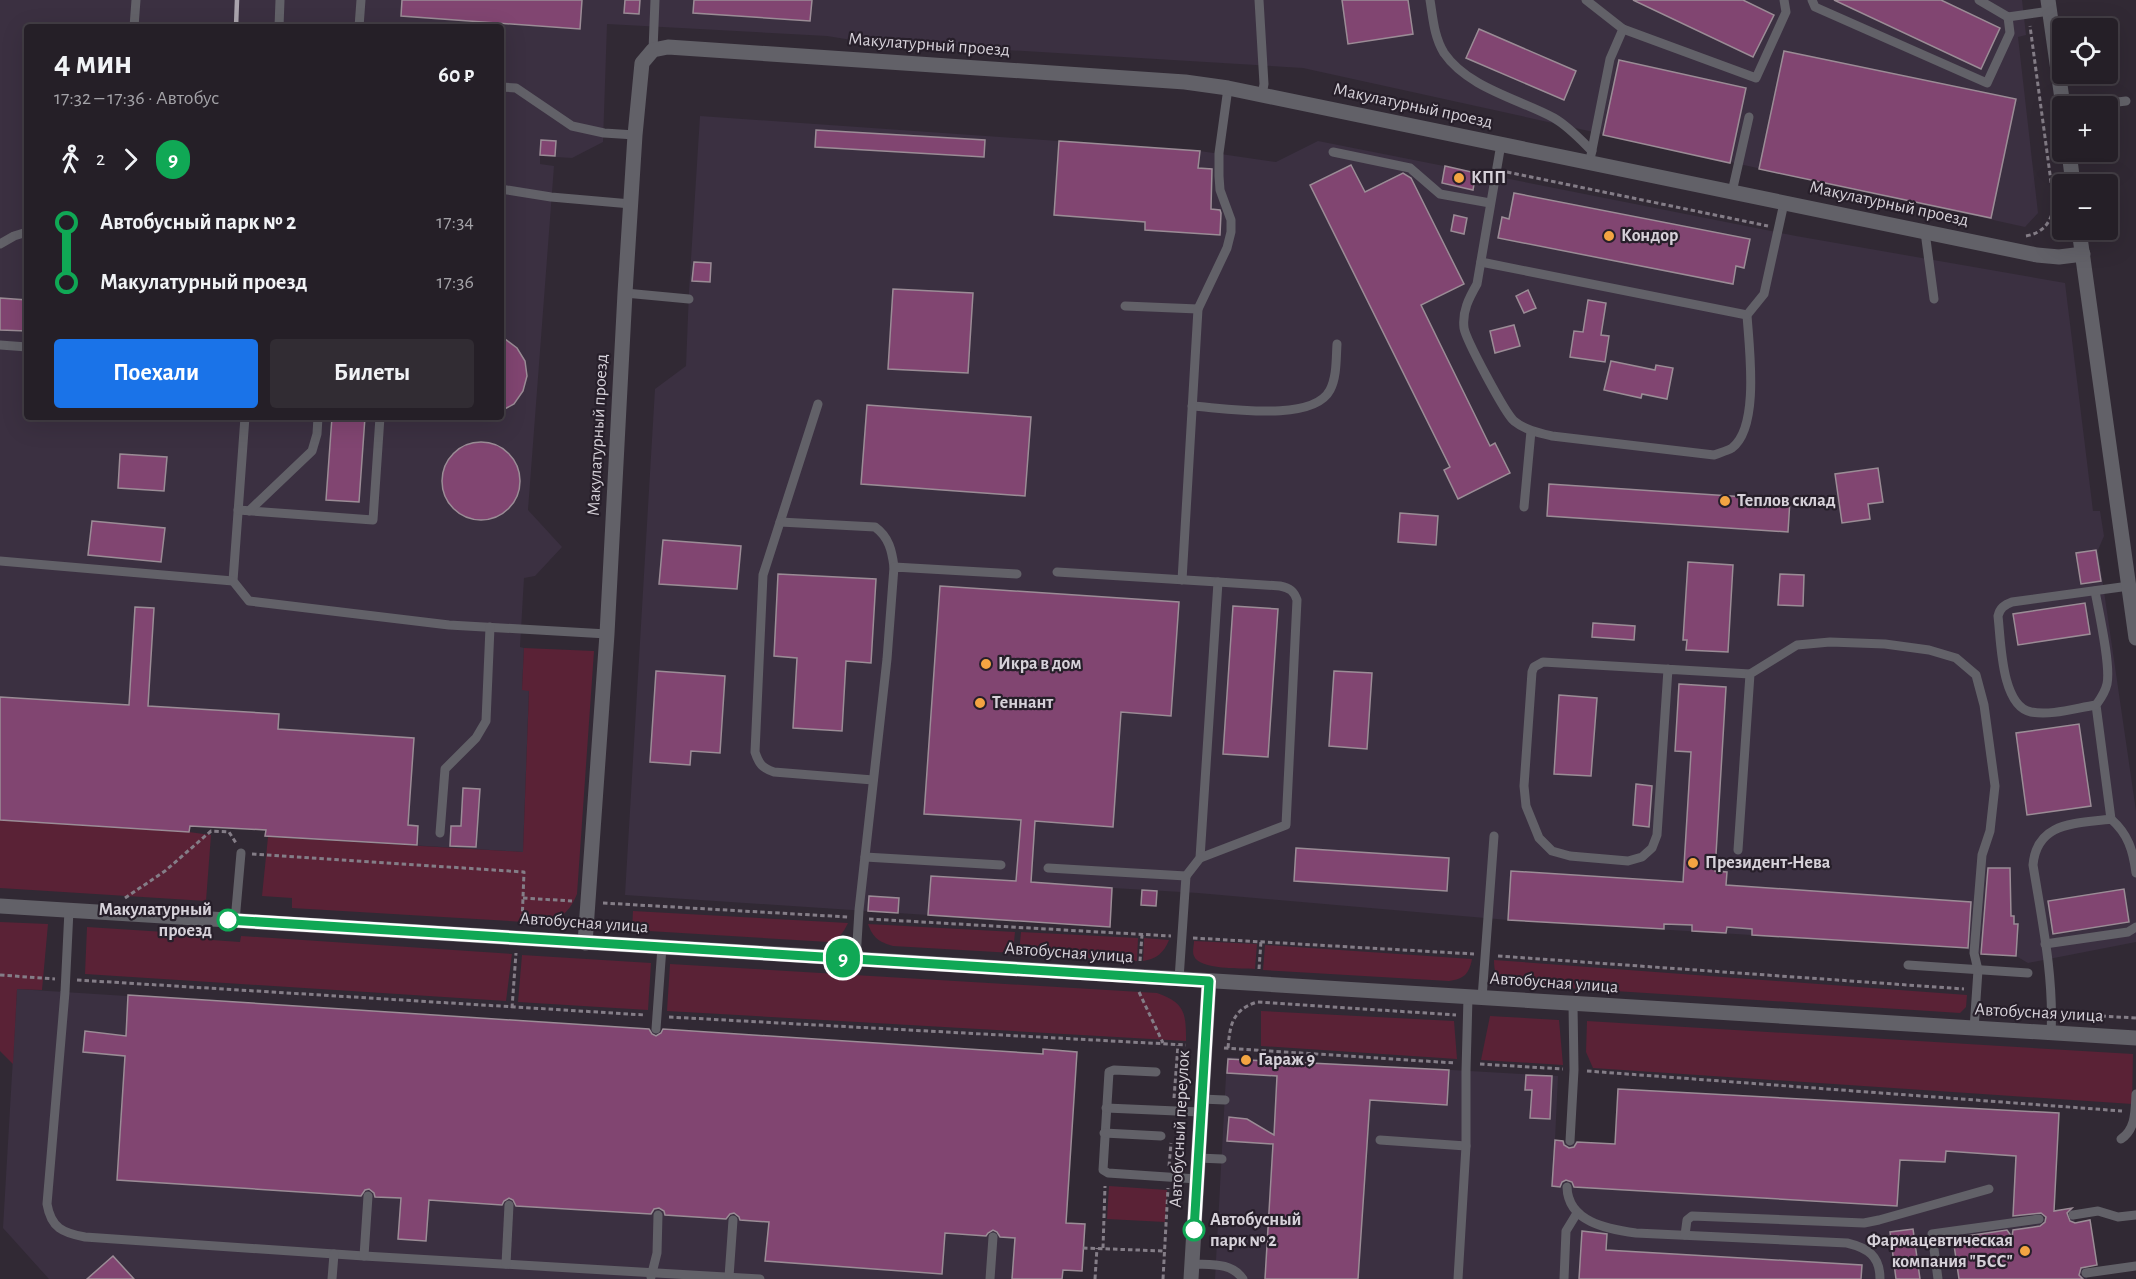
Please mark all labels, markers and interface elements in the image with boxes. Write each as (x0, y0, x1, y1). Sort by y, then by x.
map controls (2052, 18, 2118, 240)
button: locate (2052, 18, 2118, 84)
street label: Макулатурный проезд (847, 30, 1011, 60)
text: 4 мин (54, 47, 132, 80)
text: 60 ₽ (438, 64, 474, 86)
street label: Макулатурный проезд (1332, 80, 1494, 132)
text: 17:32 – 17:36 · Автобус (54, 88, 219, 108)
button: + (2052, 96, 2118, 162)
icon: walk (54, 143, 87, 176)
icon: forward (114, 143, 147, 176)
text: 2 (96, 149, 105, 169)
text: 9 (168, 149, 178, 170)
place label: КПП (1471, 169, 1506, 187)
marker: КПП (1452, 171, 1466, 185)
button: − (2052, 174, 2118, 240)
street label: Макулатурный проезд (1808, 178, 1970, 230)
text: Автобусный парк № 2 (100, 211, 296, 233)
text: 17:34 (436, 212, 474, 232)
place label: Кондор (1621, 227, 1678, 245)
marker: Кондор (1602, 229, 1616, 243)
text: Макулатурный проезд (100, 271, 307, 293)
text: 17:36 (437, 272, 474, 292)
button: Поехали (54, 339, 258, 408)
button: Билеты (270, 339, 474, 408)
street label: Макулатурный проезд (585, 353, 611, 517)
place label: Теплов склад (1737, 492, 1836, 510)
marker: Теплов склад (1718, 494, 1732, 508)
place label: Икра в дом (998, 655, 1082, 673)
marker: Икра в дом (979, 657, 993, 671)
place label: Теннант (992, 694, 1054, 712)
marker: Теннант (973, 696, 987, 710)
place label: Президент-Нева (1705, 854, 1831, 872)
marker: Президент-Нева (1686, 856, 1700, 870)
place label: Макулатурный проезд (99, 901, 212, 940)
marker: Макулатурный проезд (217, 909, 239, 931)
street label: Автобусная улица (519, 909, 649, 936)
line badge: 9 (824, 938, 862, 978)
street label: Автобусная улица (1004, 939, 1134, 966)
text: 9 (838, 948, 848, 969)
street label: Автобусная улица (1489, 969, 1619, 996)
street label: Автобусная улица (1974, 1000, 2104, 1025)
street label: Автобусный переулок (1166, 1049, 1193, 1208)
place label: Гараж 9 (1258, 1051, 1316, 1069)
marker: Гараж 9 (1239, 1053, 1253, 1067)
place label: Автобусный парк № 2 (1210, 1211, 1301, 1250)
marker: Автобусный парк № 2 (1183, 1219, 1205, 1241)
place label: Фармацевтическая компания "БСС" (1867, 1232, 2013, 1271)
marker: Фармацевтическая компания "БСС" (2018, 1244, 2032, 1258)

